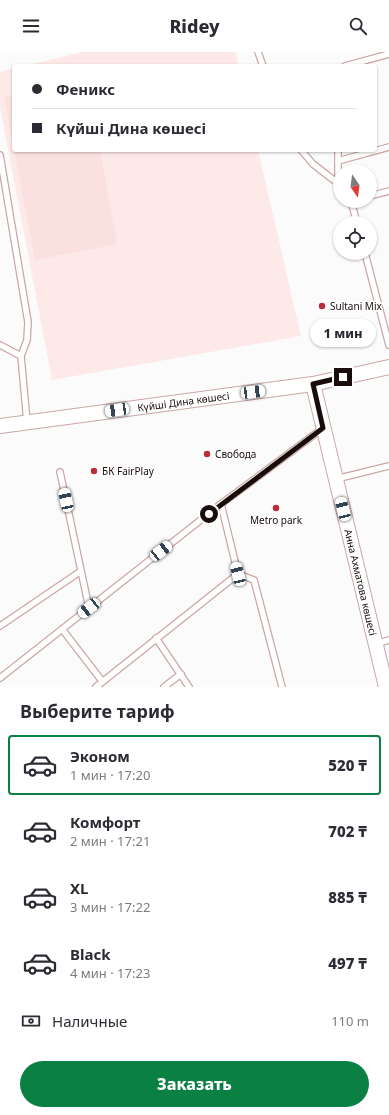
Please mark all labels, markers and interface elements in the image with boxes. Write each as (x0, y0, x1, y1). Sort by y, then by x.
text: Ridey (169, 14, 220, 38)
icon: menu (20, 15, 42, 37)
icon: search (347, 15, 369, 37)
text: Феникс (56, 79, 115, 99)
text: Күйші Дина көшесі (56, 118, 206, 138)
north arrow (333, 164, 377, 208)
map controls (333, 164, 377, 260)
button: locate (333, 216, 377, 260)
place label: Sultani Mix (330, 299, 382, 313)
marker: Sultani Mix (317, 301, 327, 311)
callout: 1 мин (310, 319, 376, 347)
text: 1 мин (323, 324, 363, 342)
route end (334, 368, 352, 386)
car (240, 385, 266, 399)
street label: Күйші Дина көшесі (136, 388, 230, 415)
car (104, 402, 130, 418)
place label: Свобода (215, 447, 256, 461)
marker: Свобода (202, 449, 212, 459)
place label: БК FairPlay (102, 464, 155, 478)
marker: БК FairPlay (89, 466, 99, 476)
car (58, 487, 74, 513)
car (334, 496, 352, 522)
marker: Metro park (271, 503, 281, 513)
route start (200, 505, 218, 523)
place label: Metro park (250, 513, 303, 527)
street label: Анна Ахматова көшесі (341, 528, 380, 637)
car (148, 539, 174, 563)
car (229, 561, 247, 587)
car (76, 596, 102, 620)
text: Выберите тариф (20, 699, 175, 723)
text: Эконом (70, 746, 130, 766)
icon: car (22, 747, 58, 783)
text: 520 ₸ (328, 755, 367, 775)
text: 1 мин · 17:20 (70, 766, 150, 784)
text: Комфорт (70, 812, 140, 832)
icon: car (22, 813, 58, 849)
text: 702 ₸ (328, 821, 367, 841)
text: 2 мин · 17:21 (70, 832, 150, 850)
text: XL (70, 878, 88, 898)
icon: car (22, 879, 58, 915)
text: 885 ₸ (328, 887, 367, 907)
text: 3 мин · 17:22 (70, 898, 150, 916)
text: Black (70, 944, 110, 964)
icon: car (22, 945, 58, 981)
text: 497 ₸ (328, 953, 367, 973)
text: 4 мин · 17:23 (70, 964, 150, 982)
icon: cash (20, 1010, 42, 1032)
text: Наличные (52, 1011, 127, 1031)
text: 110 m (331, 1012, 369, 1030)
button: Заказать (20, 1061, 369, 1107)

